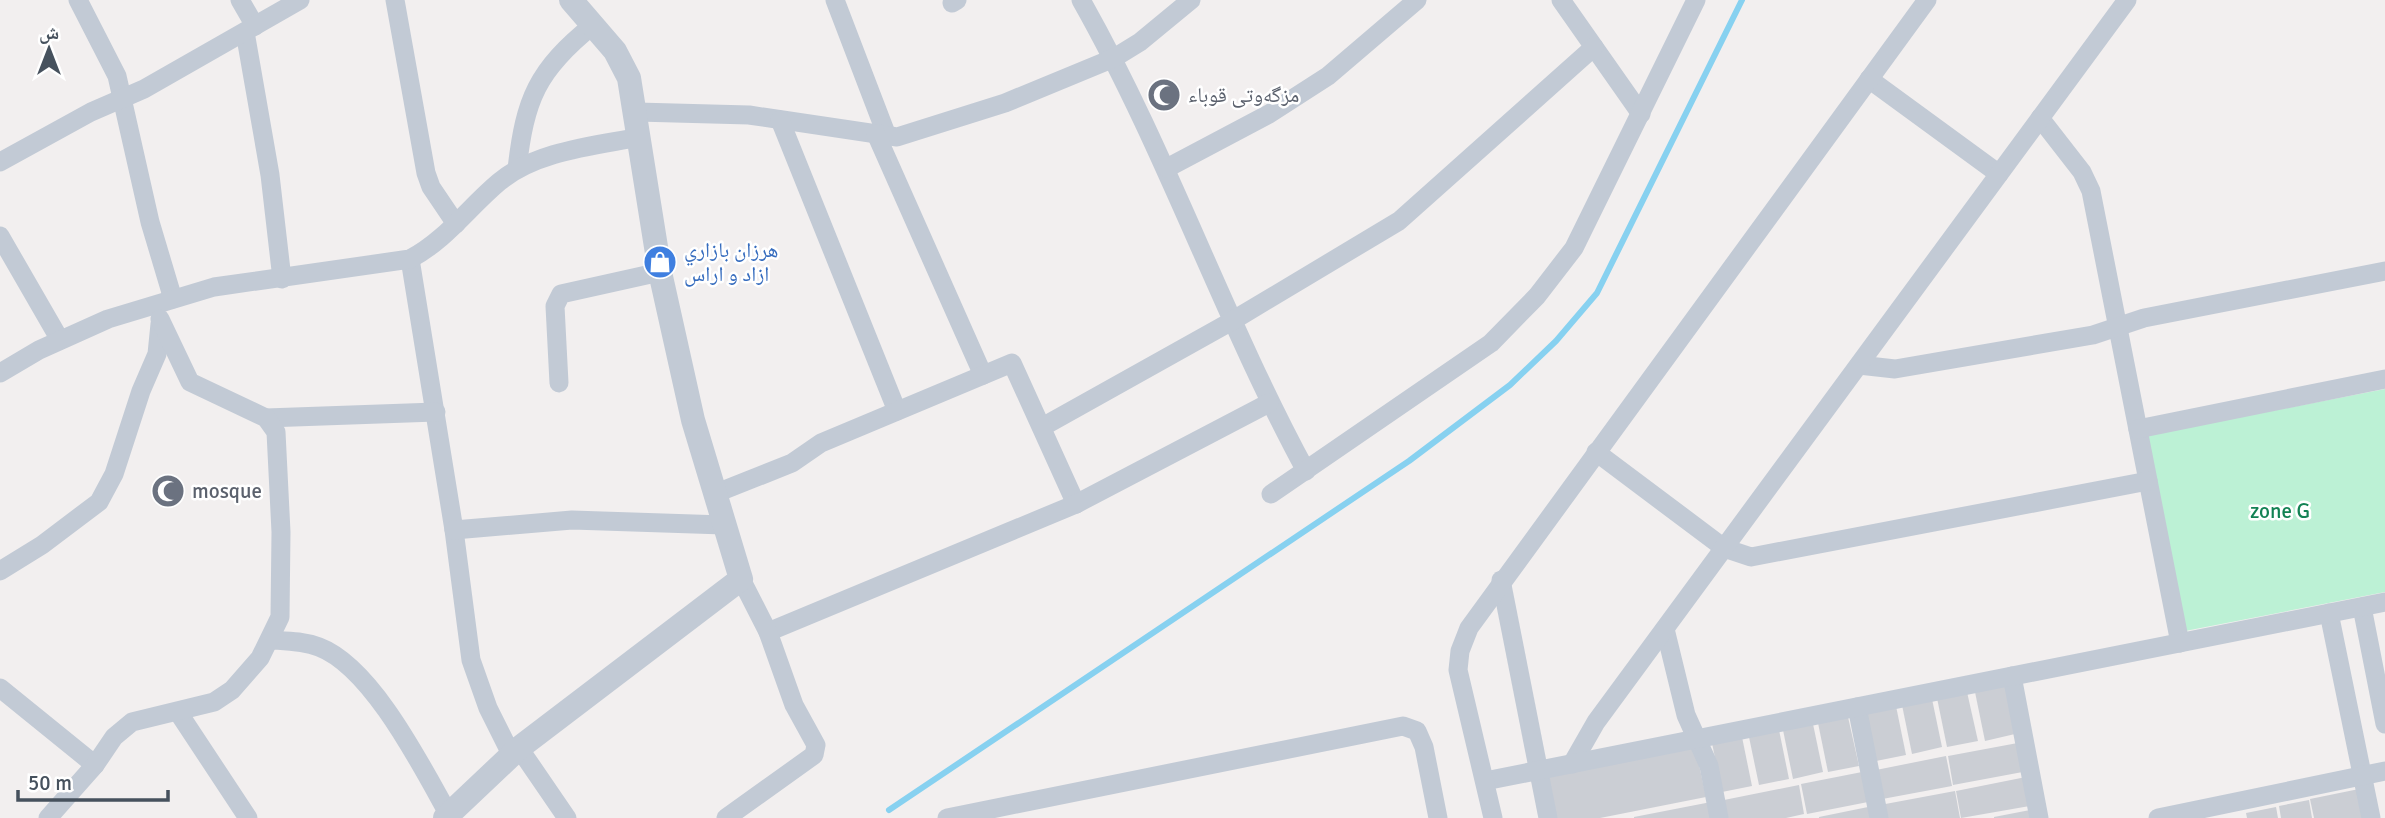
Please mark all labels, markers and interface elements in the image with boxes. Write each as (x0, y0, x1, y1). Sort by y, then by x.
north arrow (14, 14, 84, 84)
text: ش (39, 21, 59, 45)
mosque icon: مزگەوتی قوباء (1145, 76, 1183, 114)
place label: مزگەوتی قوباء (1188, 82, 1299, 108)
place label: هرزان بازاري ازاد و اراس (684, 237, 778, 287)
shop icon: هرزان بازاري ازاد و اراس (641, 243, 679, 281)
mosque icon: mosque (149, 472, 187, 510)
place label: mosque (192, 478, 262, 504)
park label: zone G (2250, 498, 2310, 524)
scale bar (18, 758, 168, 802)
text: 50 m (28, 770, 72, 796)

